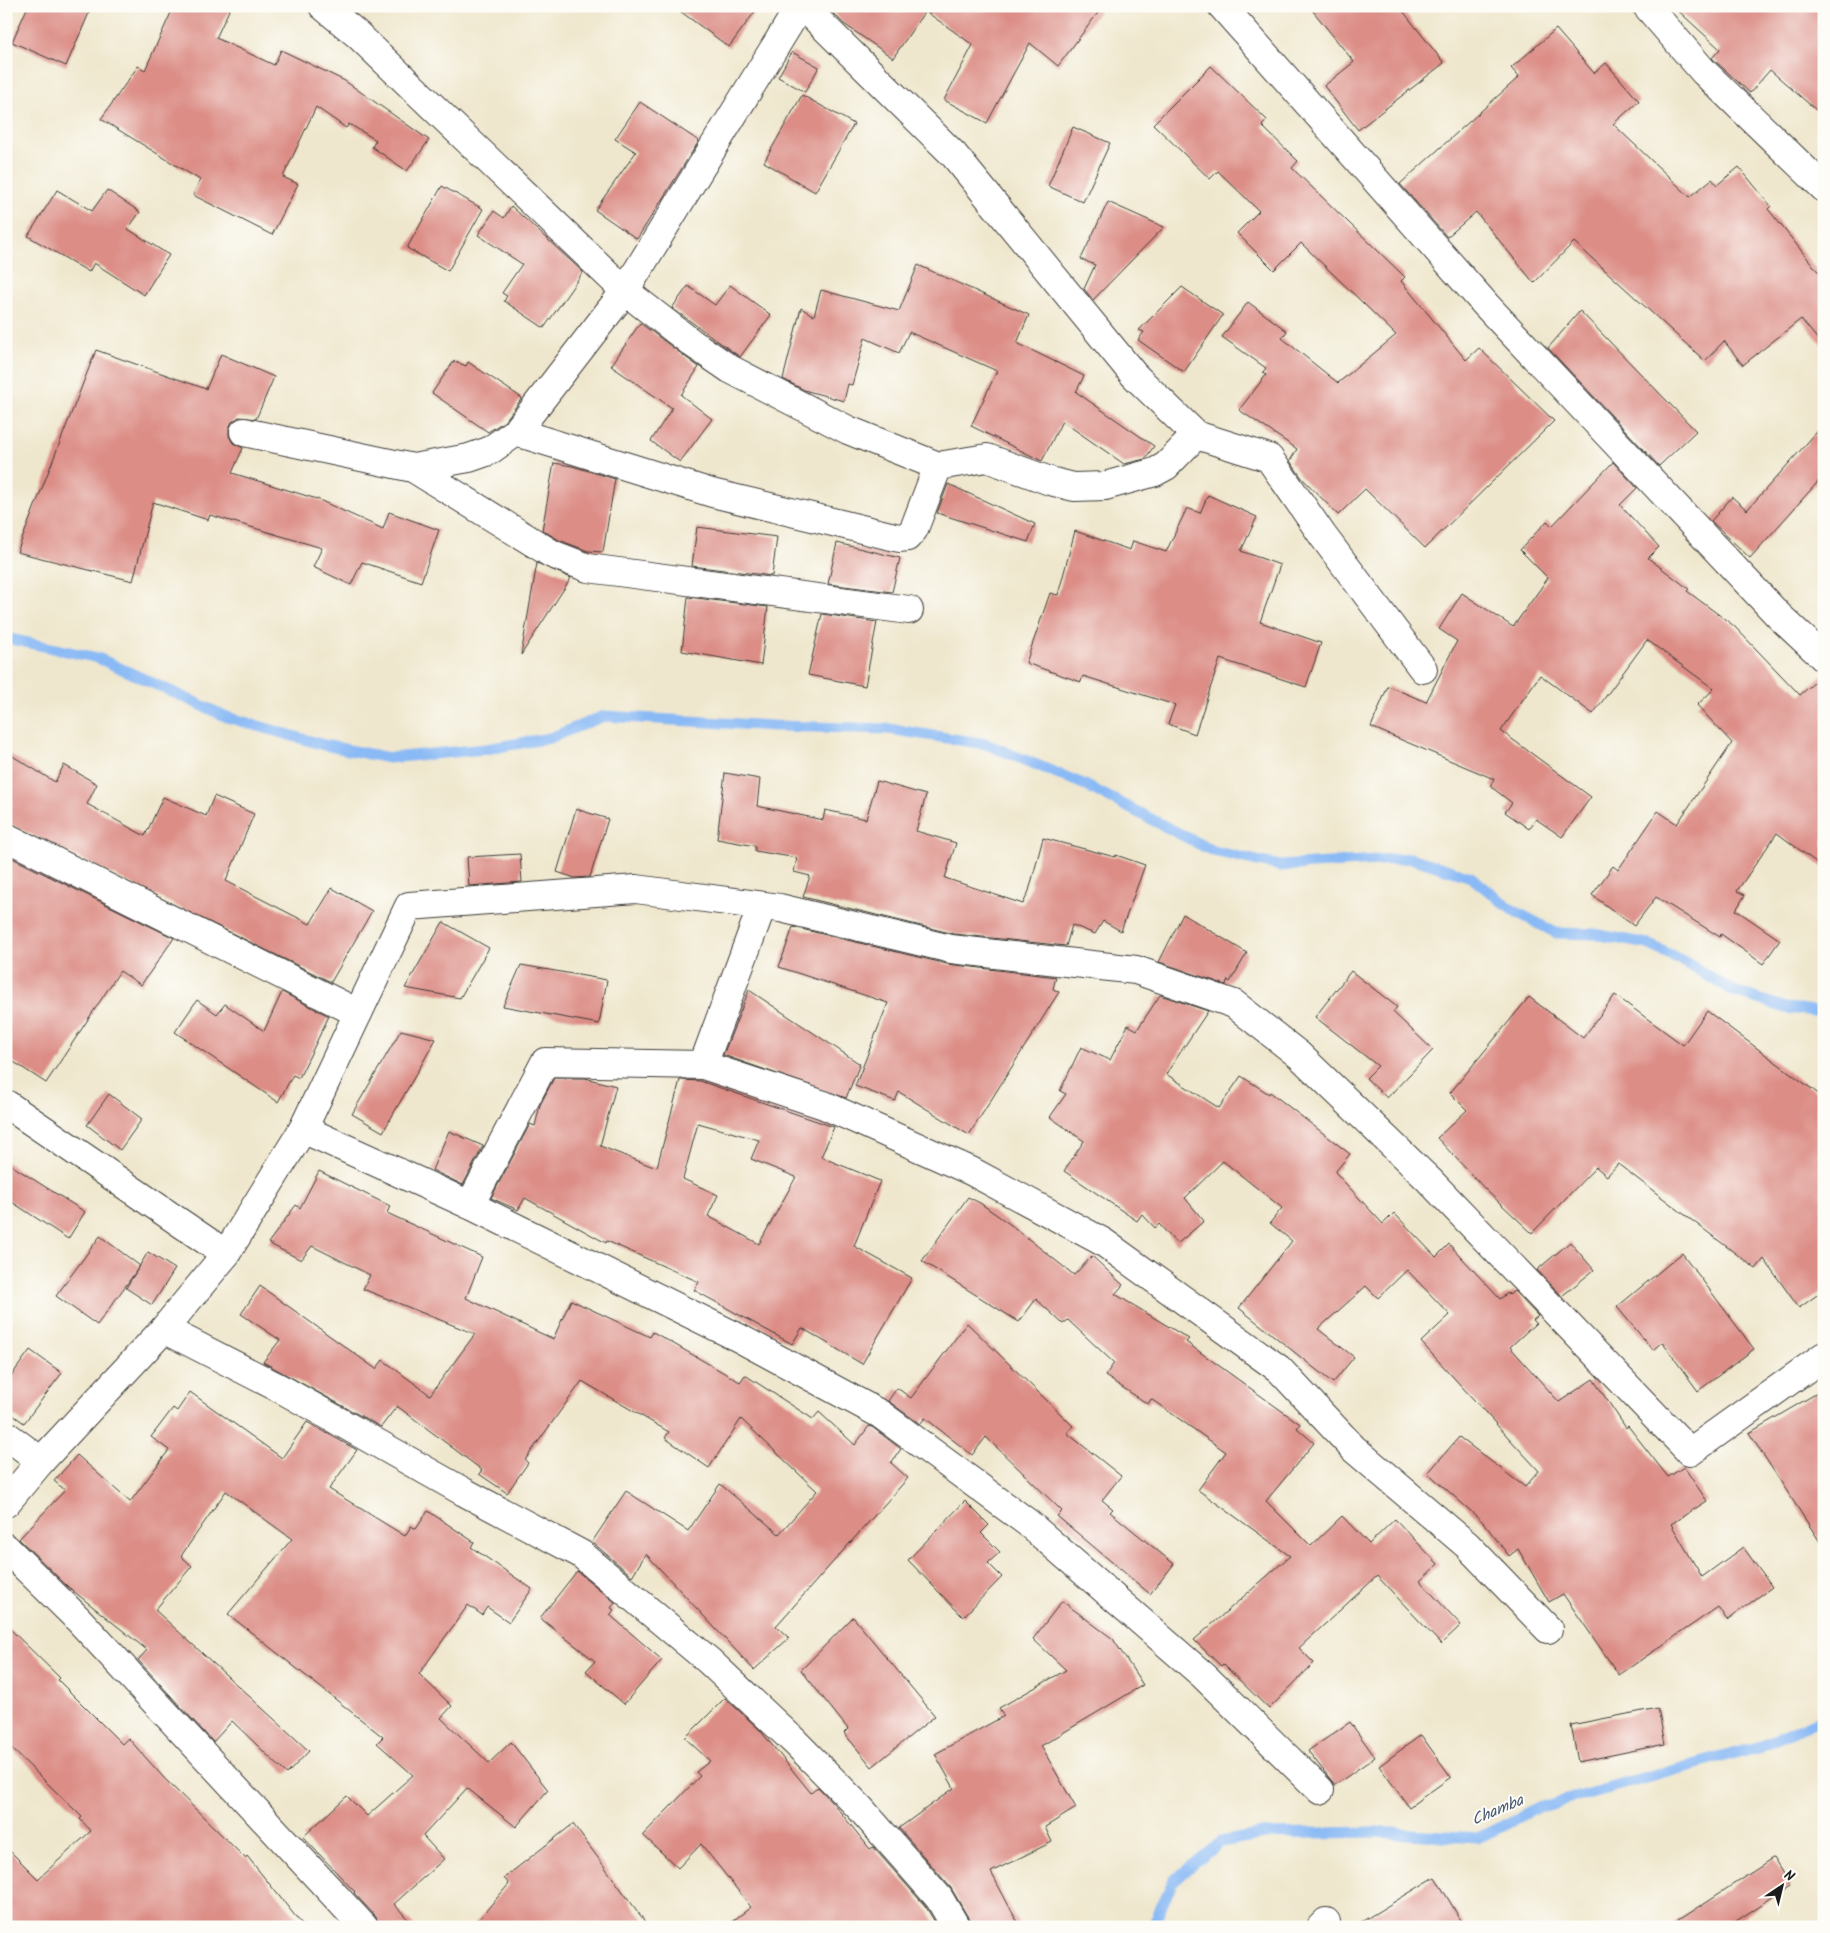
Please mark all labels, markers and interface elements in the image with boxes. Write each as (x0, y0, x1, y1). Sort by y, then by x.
water label: Chamba (1468, 1788, 1529, 1832)
north arrow (1758, 1860, 1808, 1910)
text: N (1779, 1865, 1799, 1888)

